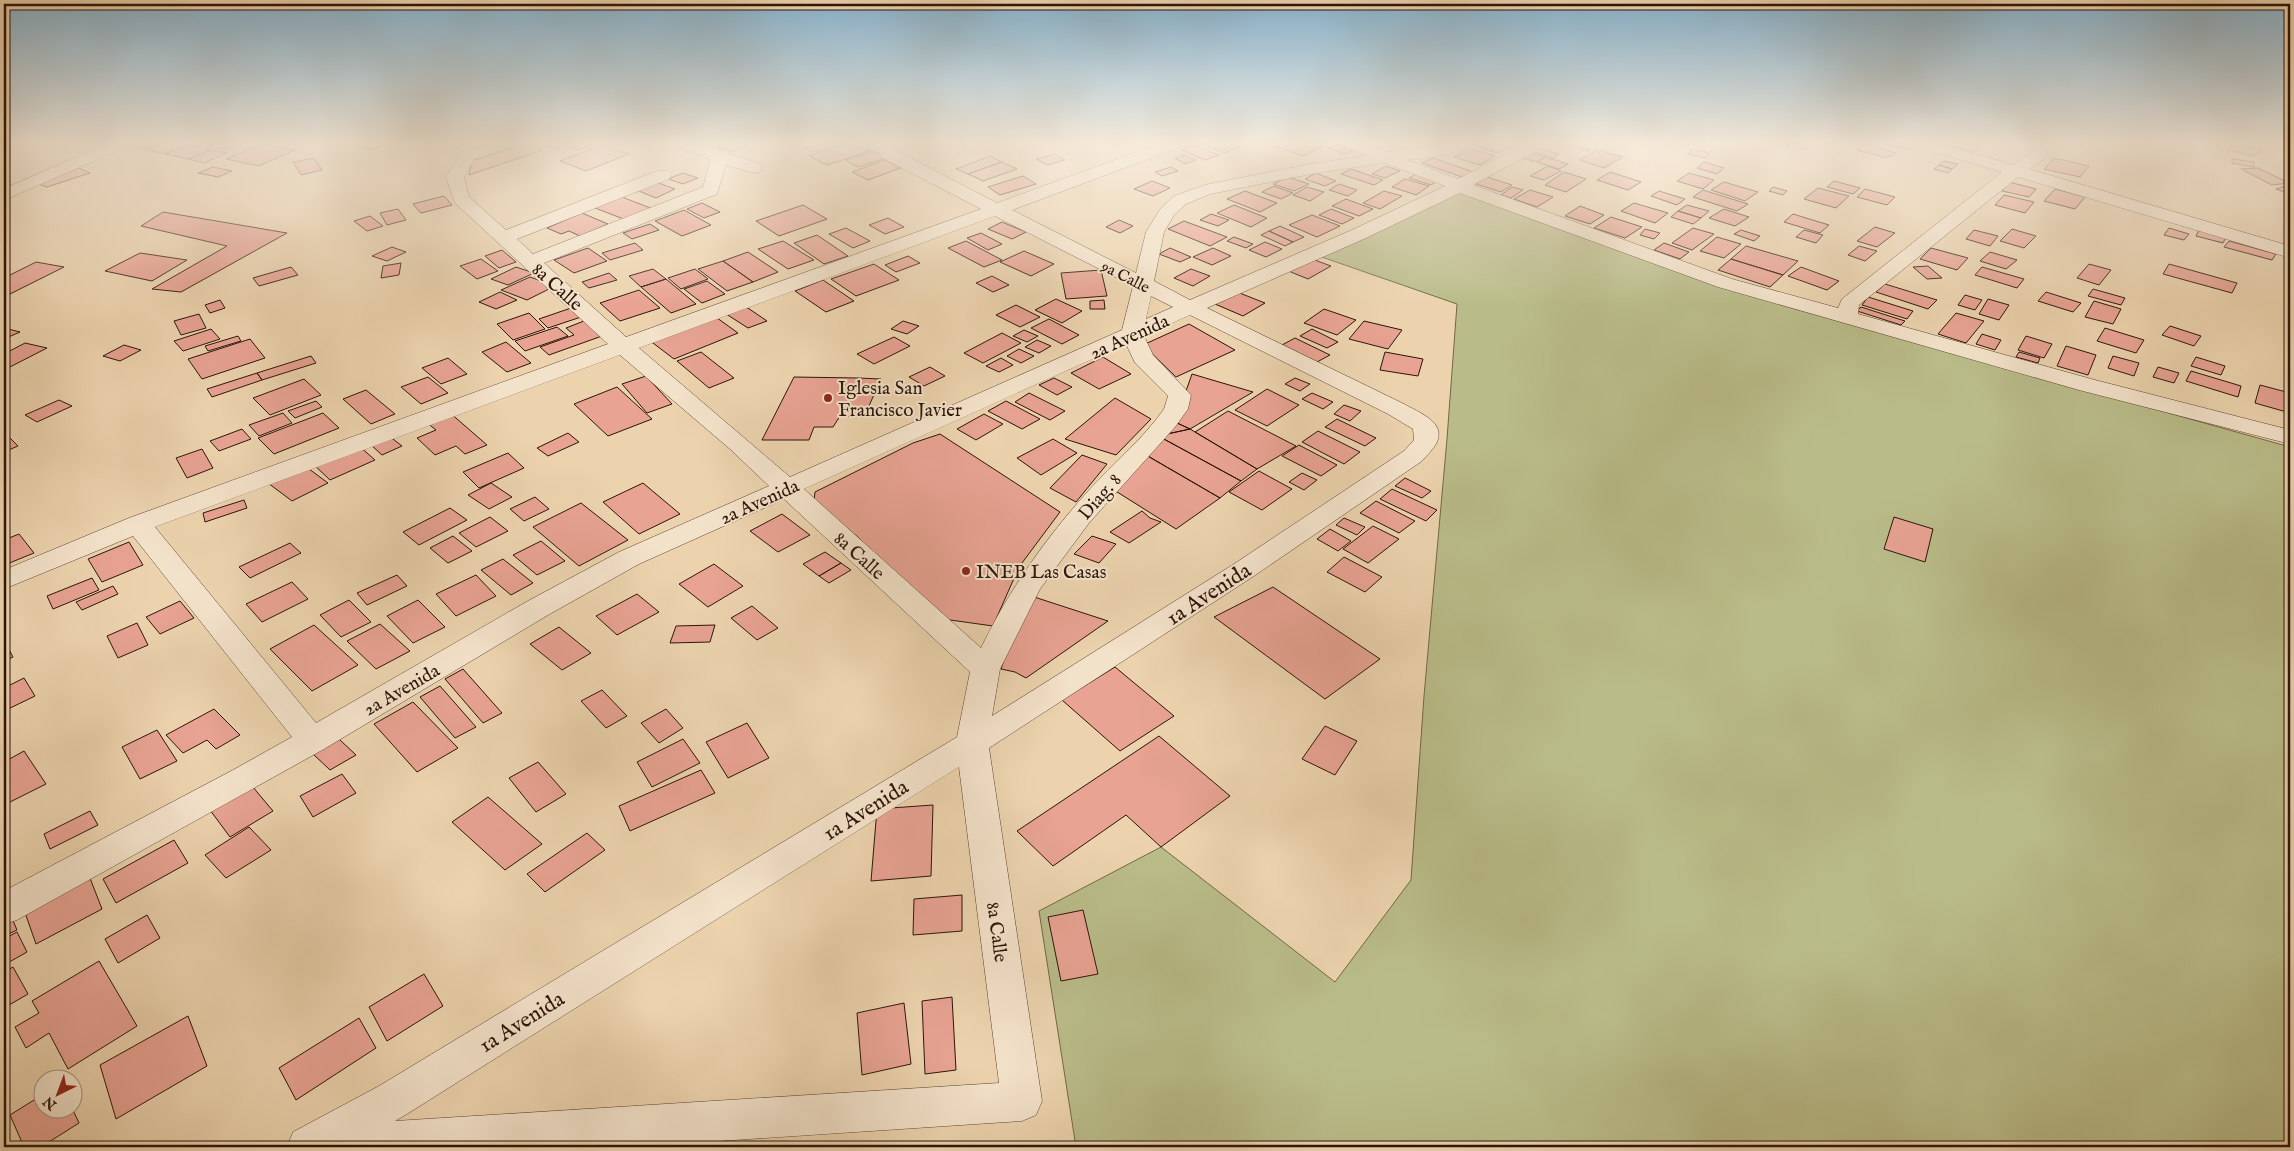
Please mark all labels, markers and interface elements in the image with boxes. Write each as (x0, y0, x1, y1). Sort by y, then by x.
street label: 9a Calle (1097, 257, 1153, 298)
street label: 8a Calle (526, 258, 587, 317)
street label: 2a Avenida (1086, 309, 1174, 366)
place label: Iglesia San Francisco Javier (838, 377, 962, 423)
marker: Iglesia San Francisco Javier (822, 392, 834, 404)
street label: Diag. 8 (1074, 469, 1127, 526)
street label: 2a Avenida (716, 474, 804, 531)
street label: 8a Calle (828, 527, 889, 586)
street label: 1a Avenida (1161, 557, 1257, 632)
place label: INEB Las Casas (976, 561, 1106, 585)
marker: INEB Las Casas (960, 565, 972, 577)
street label: 2a Avenida (360, 659, 445, 722)
street label: 1a Avenida (818, 773, 914, 848)
street label: 8a Calle (980, 901, 1012, 964)
street label: 1a Avenida (474, 985, 570, 1060)
north arrow (32, 1068, 82, 1118)
text: N (39, 1092, 61, 1114)

